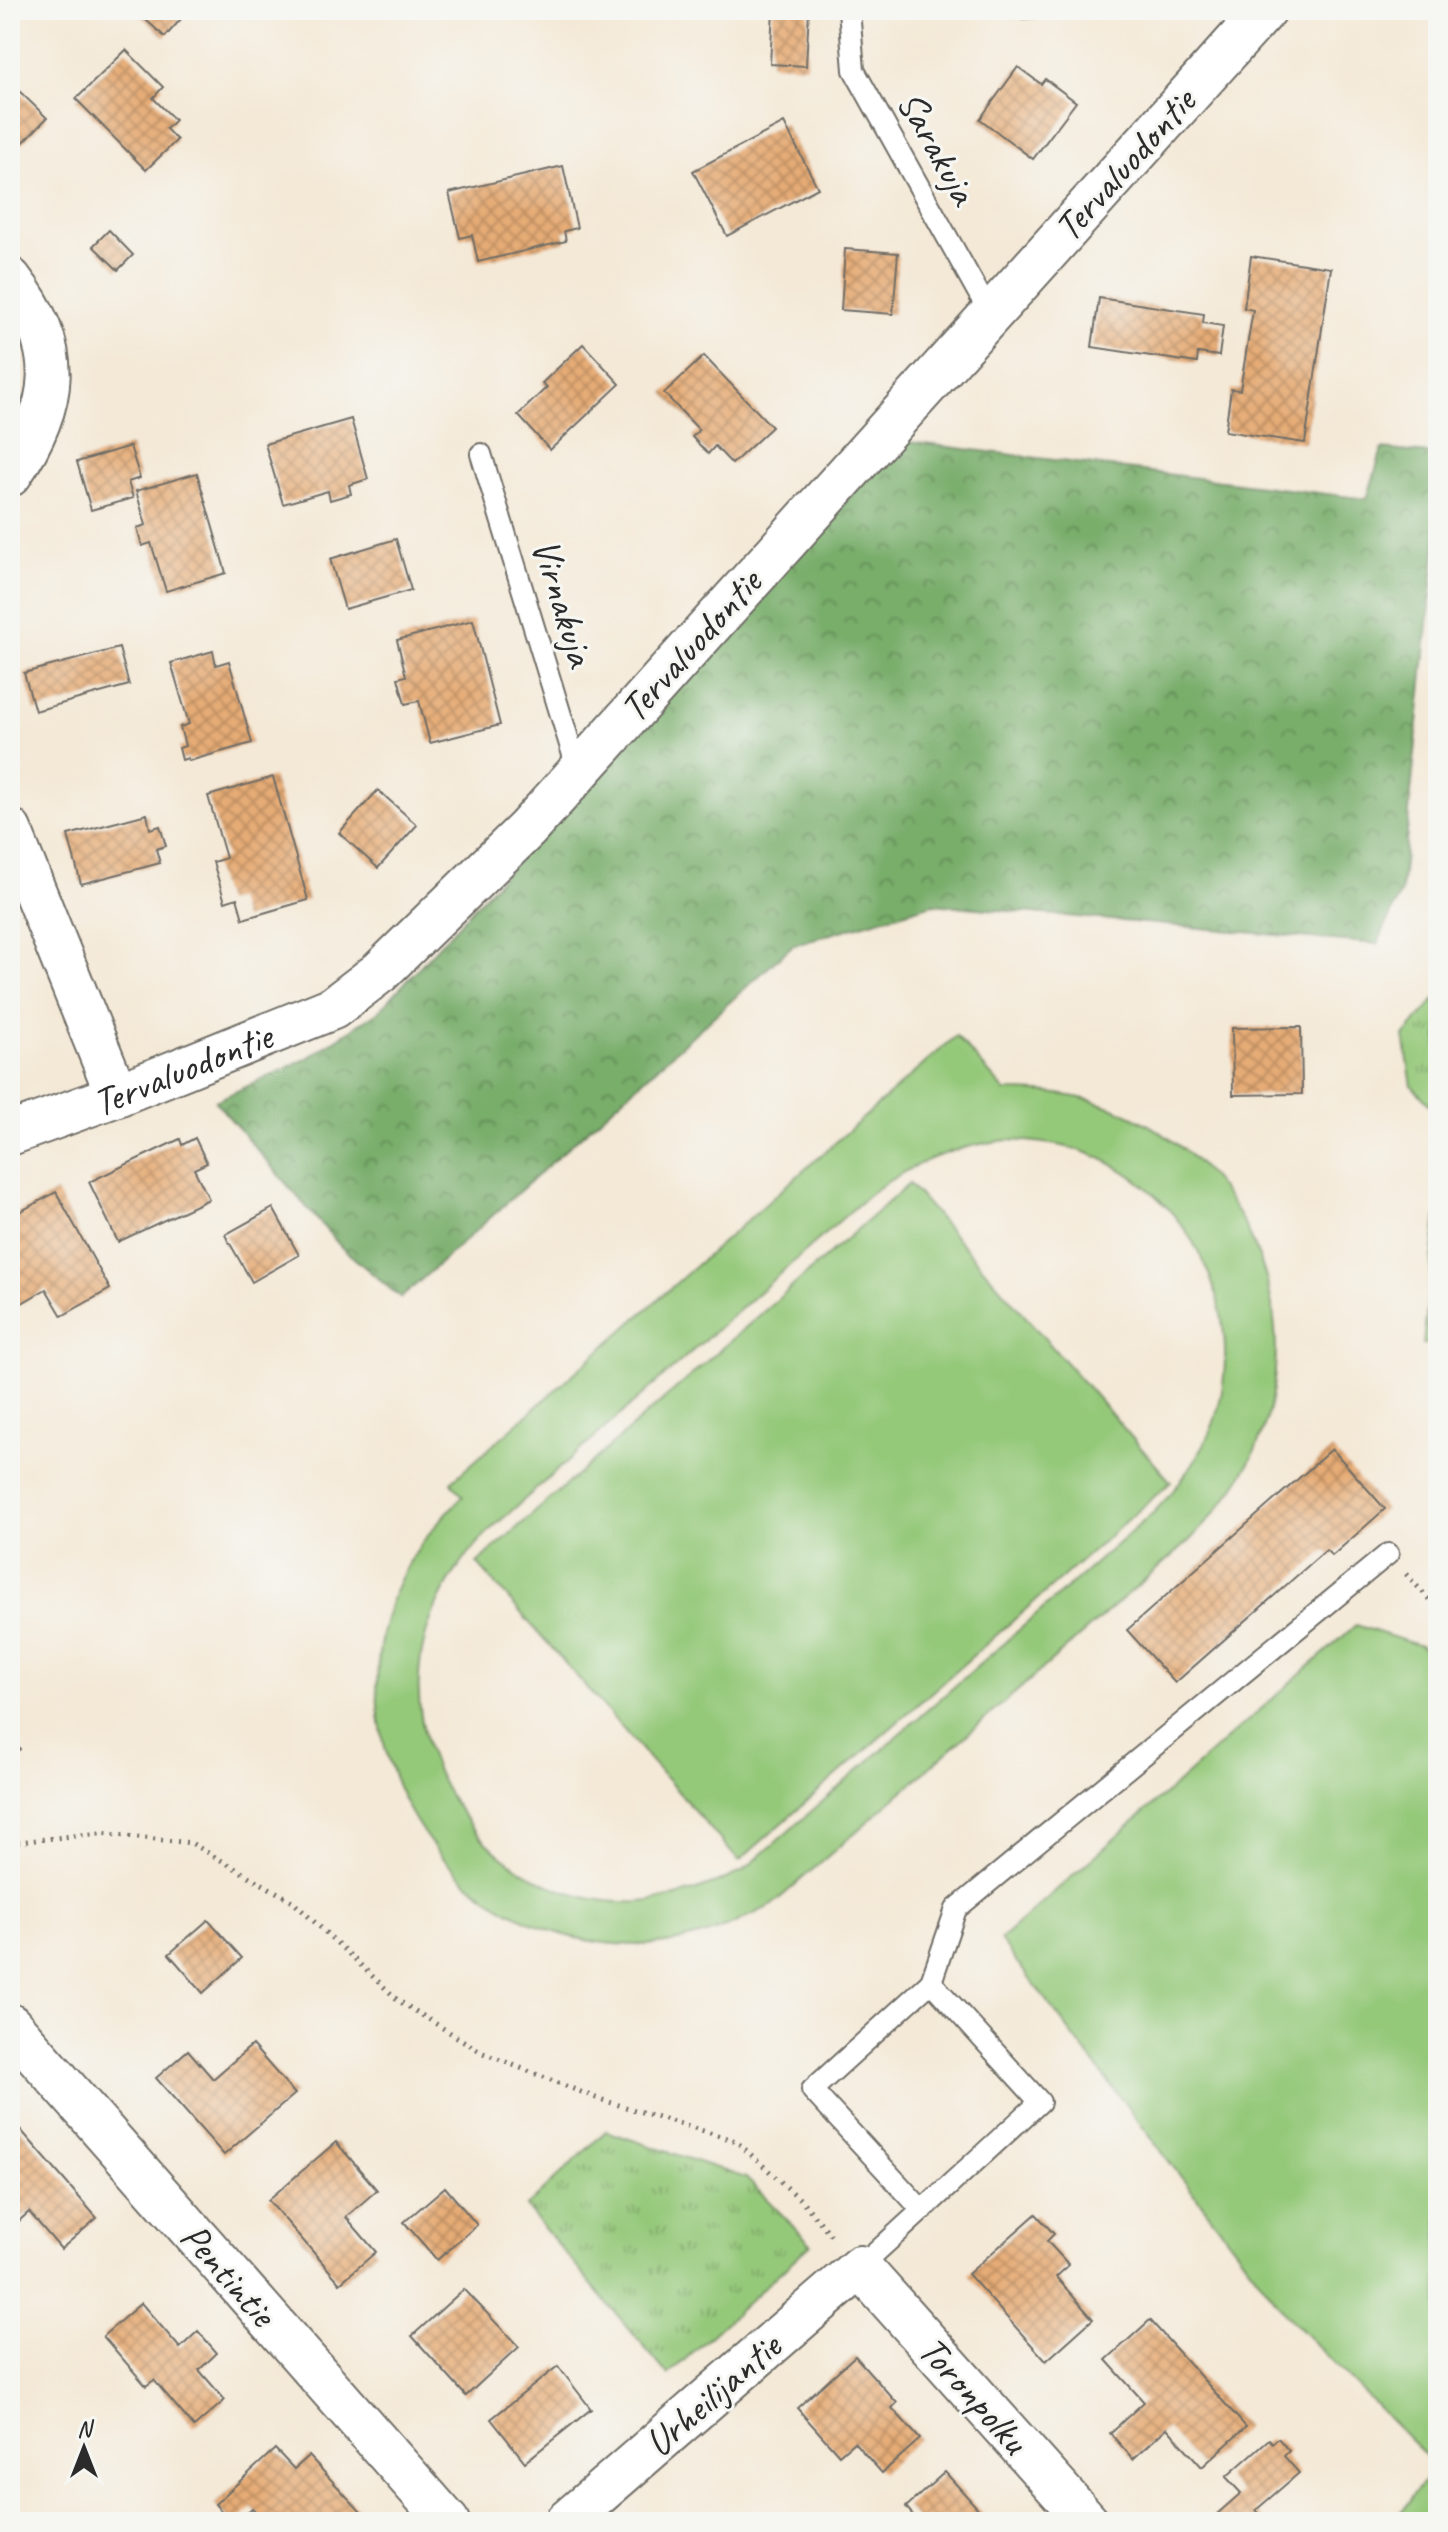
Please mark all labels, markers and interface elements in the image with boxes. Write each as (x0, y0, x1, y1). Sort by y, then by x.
street label: Tervaluodontie (1043, 76, 1208, 251)
street label: Sarakuja (886, 82, 990, 215)
street label: Virnakuja (520, 533, 607, 674)
street label: Tervaluodontie (609, 557, 774, 732)
street label: Tervaluodontie (86, 1010, 282, 1128)
street label: Pentintie (170, 2213, 289, 2339)
street label: Urheilijantie (634, 2320, 793, 2468)
street label: Toronpolku (908, 2326, 1040, 2465)
north arrow (44, 2408, 124, 2488)
text: N (77, 2415, 94, 2443)

